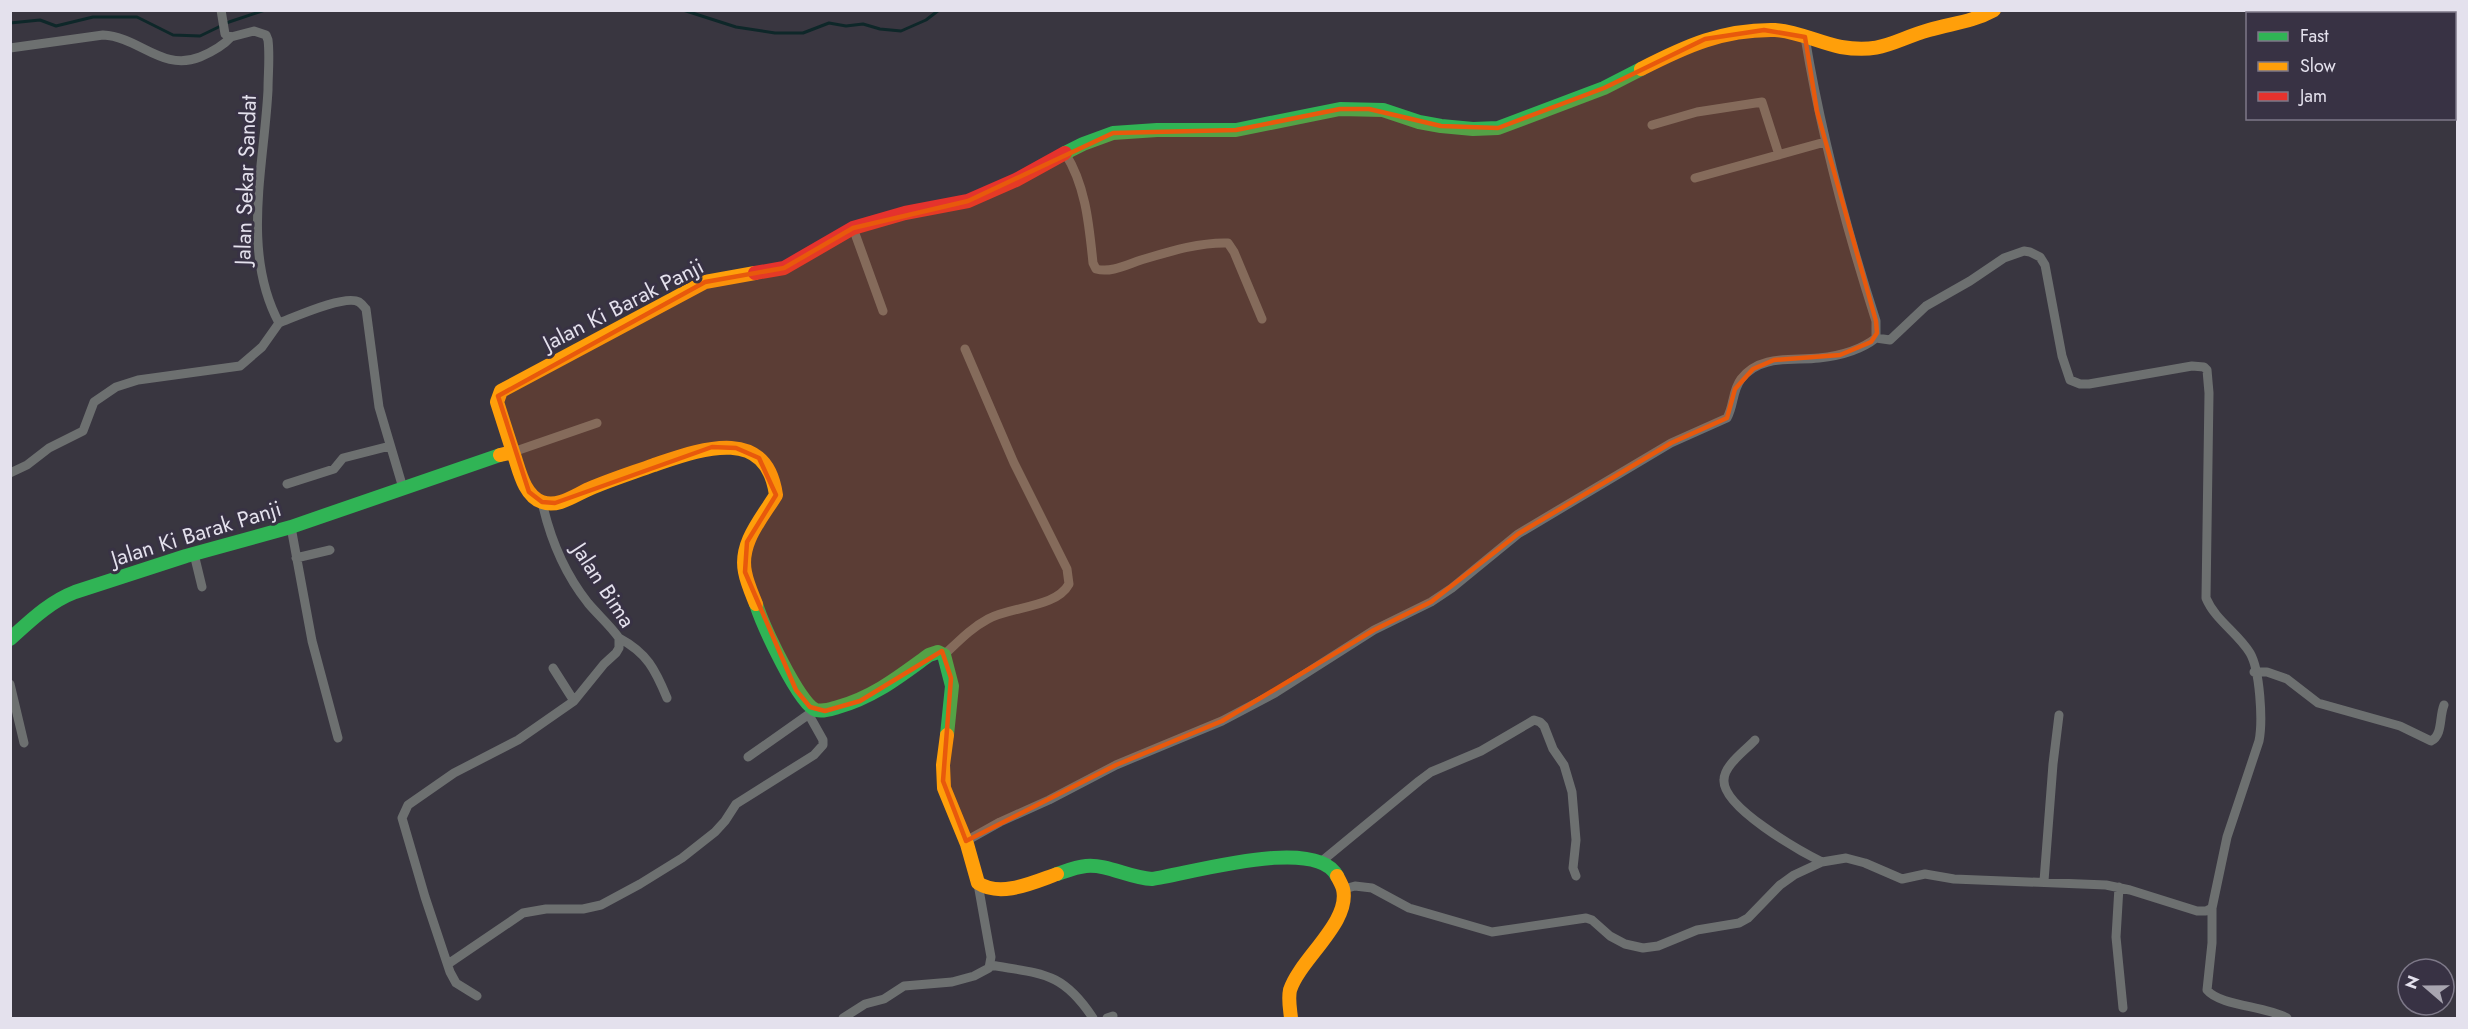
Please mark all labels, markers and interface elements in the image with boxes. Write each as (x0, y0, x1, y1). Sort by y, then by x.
legend (2246, 12, 2456, 120)
text: Fast (2300, 23, 2329, 49)
text: Slow (2300, 53, 2337, 79)
text: Jam (2298, 83, 2327, 109)
street label: Jalan Sekar Sandat (226, 94, 264, 269)
street label: Jalan Ki Barak Panji (534, 250, 709, 360)
street label: Jalan Ki Barak Panji (104, 492, 285, 575)
street label: Jalan Bima (563, 534, 643, 634)
north arrow (2396, 957, 2456, 1017)
text: N (2399, 972, 2425, 992)

